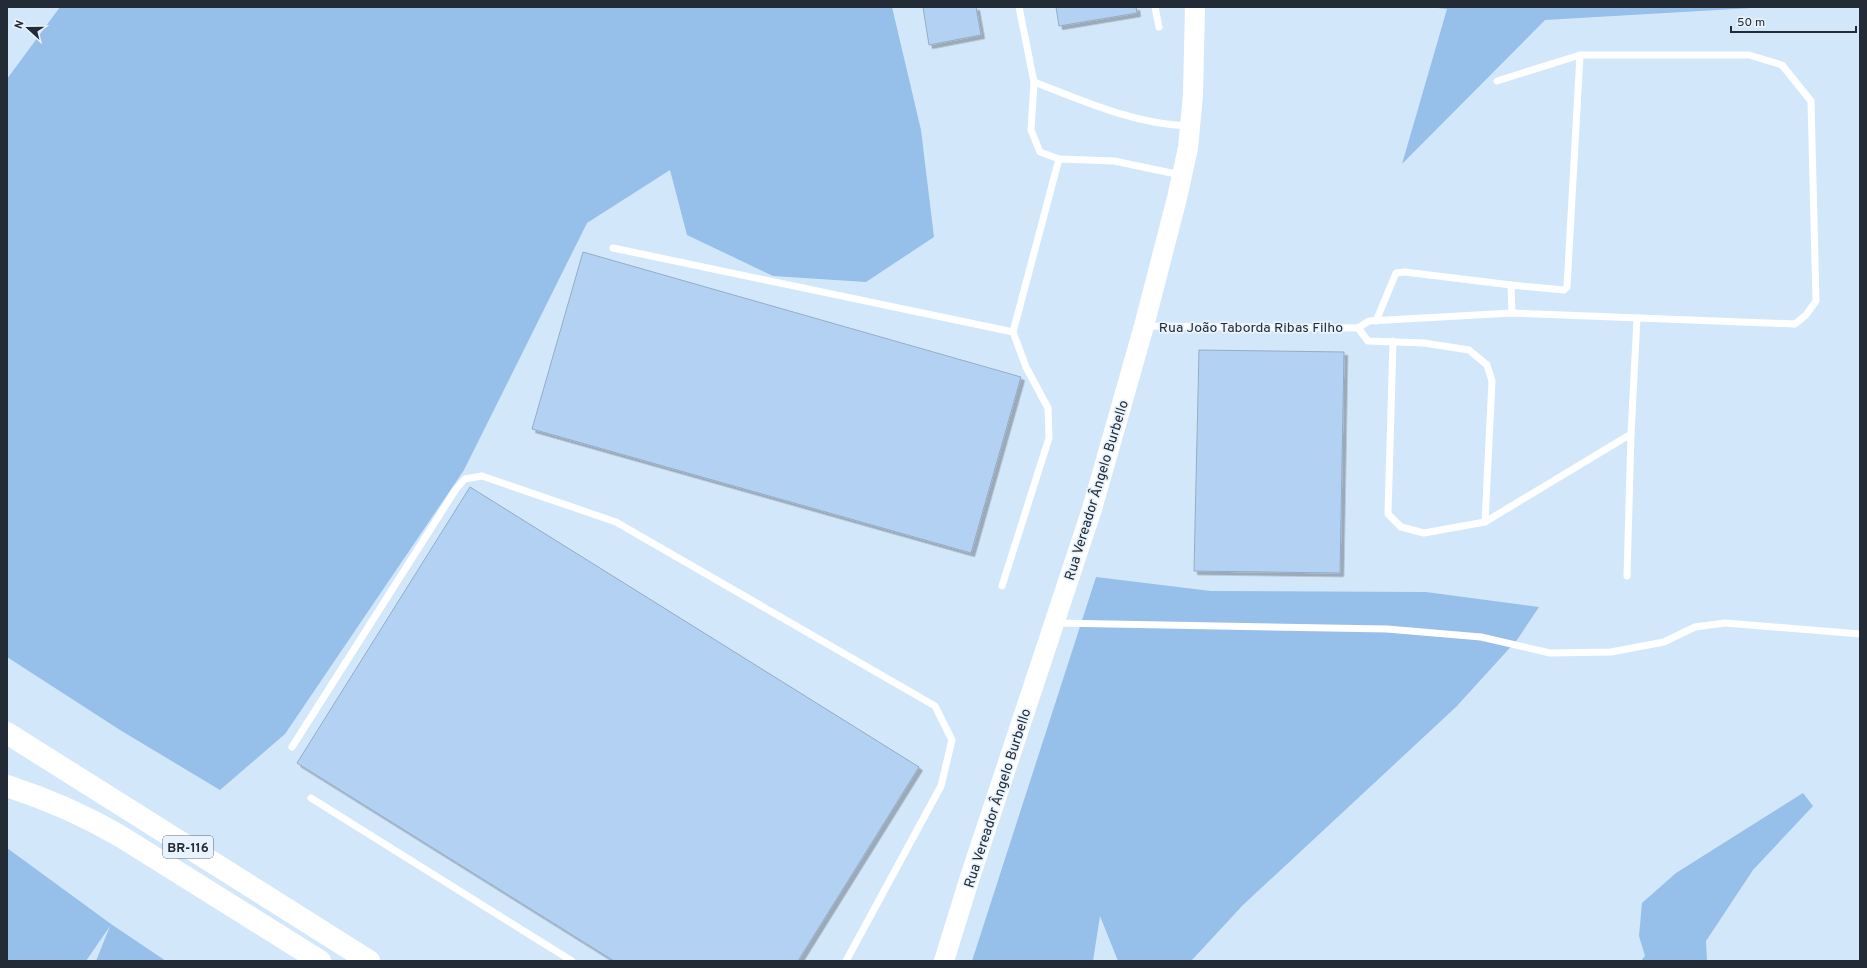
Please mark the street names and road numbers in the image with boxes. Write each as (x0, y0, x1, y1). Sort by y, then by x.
street label: Rua João Taborda Ribas Filho (1159, 320, 1343, 337)
street label: Rua Vereador Ângelo Burbello (1061, 398, 1133, 583)
street label: Rua Vereador Ângelo Burbello (960, 706, 1036, 890)
road number: BR-116 (163, 836, 213, 858)

